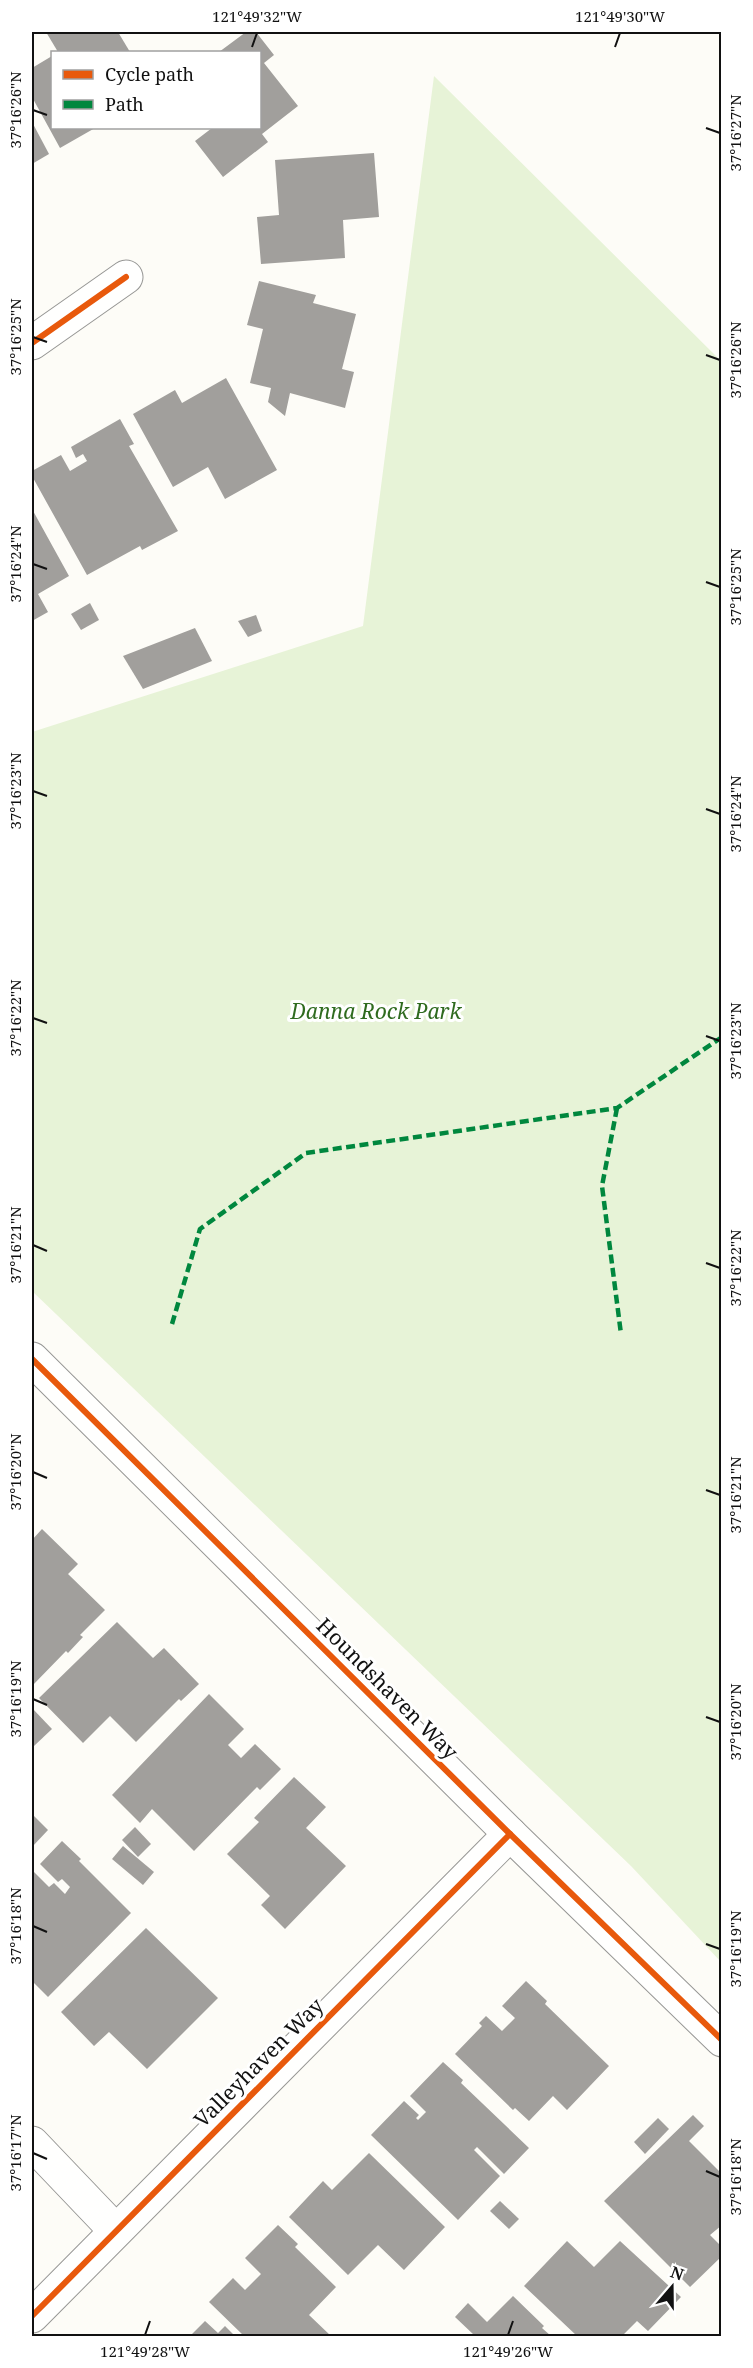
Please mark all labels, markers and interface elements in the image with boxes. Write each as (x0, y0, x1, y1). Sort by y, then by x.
text: 121°49'32"W (212, 6, 302, 26)
text: 121°49'30"W (575, 6, 665, 26)
legend (51, 51, 261, 129)
text: Cycle path (105, 62, 194, 86)
text: 37°16'26"N (5, 71, 25, 149)
text: Path (105, 92, 144, 116)
text: 37°16'27"N (725, 94, 745, 172)
text: 37°16'25"N (5, 298, 25, 376)
text: 37°16'26"N (725, 321, 745, 399)
text: 37°16'24"N (5, 525, 25, 603)
text: 37°16'25"N (725, 548, 745, 626)
text: 37°16'23"N (5, 752, 25, 830)
text: 37°16'24"N (725, 775, 745, 853)
text: 37°16'22"N (5, 979, 25, 1057)
park label: Danna Rock Park (290, 997, 462, 1025)
text: 37°16'23"N (725, 1002, 745, 1080)
text: 37°16'21"N (5, 1206, 25, 1284)
text: 37°16'22"N (725, 1229, 745, 1307)
text: 37°16'20"N (5, 1433, 25, 1511)
text: 37°16'21"N (725, 1456, 745, 1534)
street label: Houndshaven Way (311, 1611, 465, 1765)
text: 37°16'19"N (5, 1660, 25, 1738)
text: 37°16'20"N (725, 1683, 745, 1761)
text: 37°16'18"N (5, 1887, 25, 1965)
text: 37°16'19"N (725, 1910, 745, 1988)
street label: Valleyhaven Way (188, 1991, 329, 2133)
text: 37°16'17"N (5, 2114, 25, 2192)
text: 37°16'18"N (725, 2138, 745, 2216)
north arrow (642, 2257, 702, 2317)
text: N (667, 2260, 687, 2286)
text: 121°49'28"W (100, 2341, 190, 2361)
text: 121°49'26"W (463, 2341, 553, 2361)

